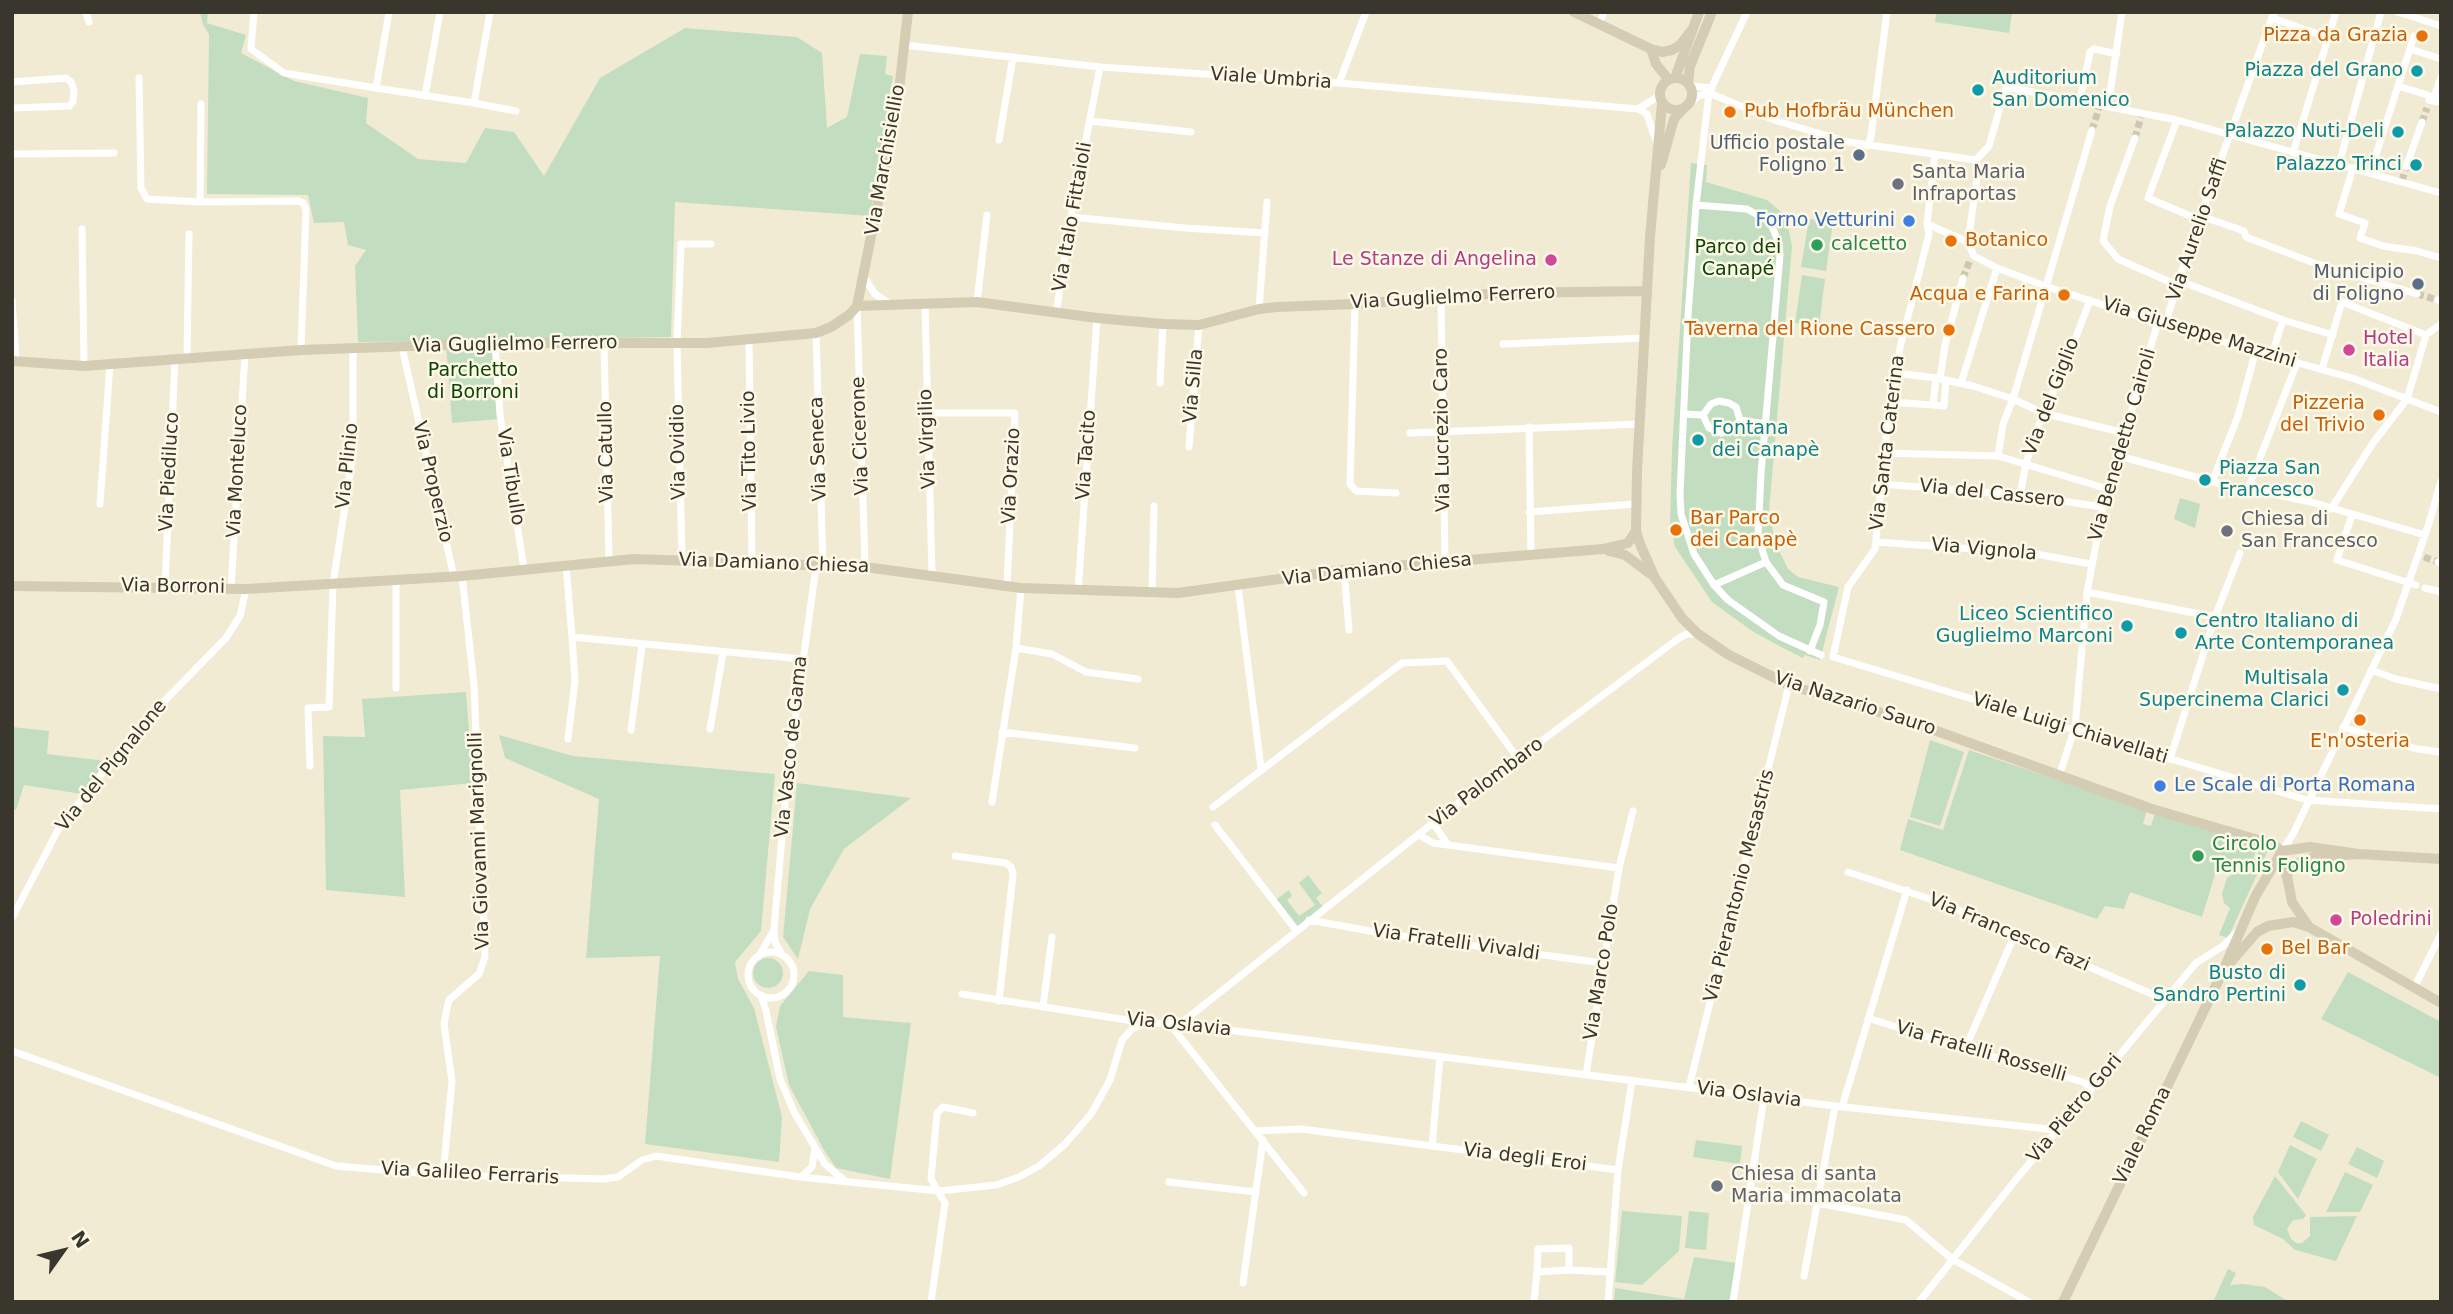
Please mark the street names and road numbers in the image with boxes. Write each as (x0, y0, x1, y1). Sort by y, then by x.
street label: Viale Umbria (1209, 63, 1333, 95)
street label: Via Marchisiellio (861, 83, 911, 237)
street label: Via Italo Fittaioli (1049, 140, 1097, 294)
street label: Via Aurelio Saffi (2163, 155, 2233, 305)
street label: Via Guglielmo Ferrero (1350, 281, 1556, 315)
street label: Via Giuseppe Mazzini (2099, 293, 2299, 373)
street label: Via Guglielmo Ferrero (412, 332, 618, 358)
street label: Via del Giglio (2019, 335, 2085, 459)
street label: Via Benedetto Cairoli (2084, 346, 2162, 544)
street label: Via Silla (1179, 348, 1209, 424)
street label: Via Lucrezio Caro (1430, 348, 1456, 512)
street label: Via Santa Caterina (1866, 354, 1910, 532)
street label: Via Cicerone (848, 376, 874, 496)
street label: Via Virgilio (915, 388, 941, 490)
street label: Via Tito Livio (738, 390, 762, 512)
street label: Via Seneca (806, 396, 832, 502)
street label: Via Catullo (595, 401, 619, 503)
street label: Via Monteluco (223, 403, 253, 539)
street label: Via Ovidio (667, 404, 691, 500)
street label: Via Tacito (1072, 409, 1102, 501)
street label: Via Piediluco (155, 411, 185, 533)
street label: Via Properzio (407, 419, 457, 545)
street label: Via Plinio (332, 422, 364, 510)
street label: Via Tibullo (491, 427, 529, 527)
street label: Via Orazio (998, 427, 1026, 525)
street label: Via del Cassero (1918, 475, 2066, 513)
street label: Via Vignola (1930, 534, 2038, 566)
street label: Via Damiano Chiesa (678, 549, 870, 579)
street label: Via Damiano Chiesa (1281, 549, 1473, 591)
street label: Via Borroni (121, 575, 225, 599)
street label: Via Vasco de Gama (771, 655, 813, 839)
street label: Via Nazario Sauro (1771, 667, 1939, 741)
street label: Viale Luigi Chiavellati (1969, 688, 2171, 770)
street label: Via del Pignalone (52, 695, 172, 837)
street label: Via Giovanni Marignolli (465, 732, 495, 950)
street label: Via Palombaro (1426, 733, 1548, 833)
street label: Via Pierantonio Mesastris (1700, 767, 1780, 1005)
street label: Via Francesco Fazi (1925, 889, 2093, 977)
street label: Via Marco Polo (1580, 902, 1624, 1042)
street label: Via Fratelli Vivaldi (1371, 920, 1541, 966)
street label: Via Oslavia (1125, 1008, 1233, 1042)
street label: Via Fratelli Rosselli (1893, 1017, 2069, 1087)
street label: Via Pietro Gori (2023, 1050, 2127, 1168)
street label: Via Oslavia (1695, 1077, 1803, 1113)
street label: Viale Roma (2109, 1083, 2177, 1189)
street label: Via degli Eroi (1462, 1139, 1588, 1177)
street label: Via Galileo Ferraris (380, 1158, 560, 1190)

